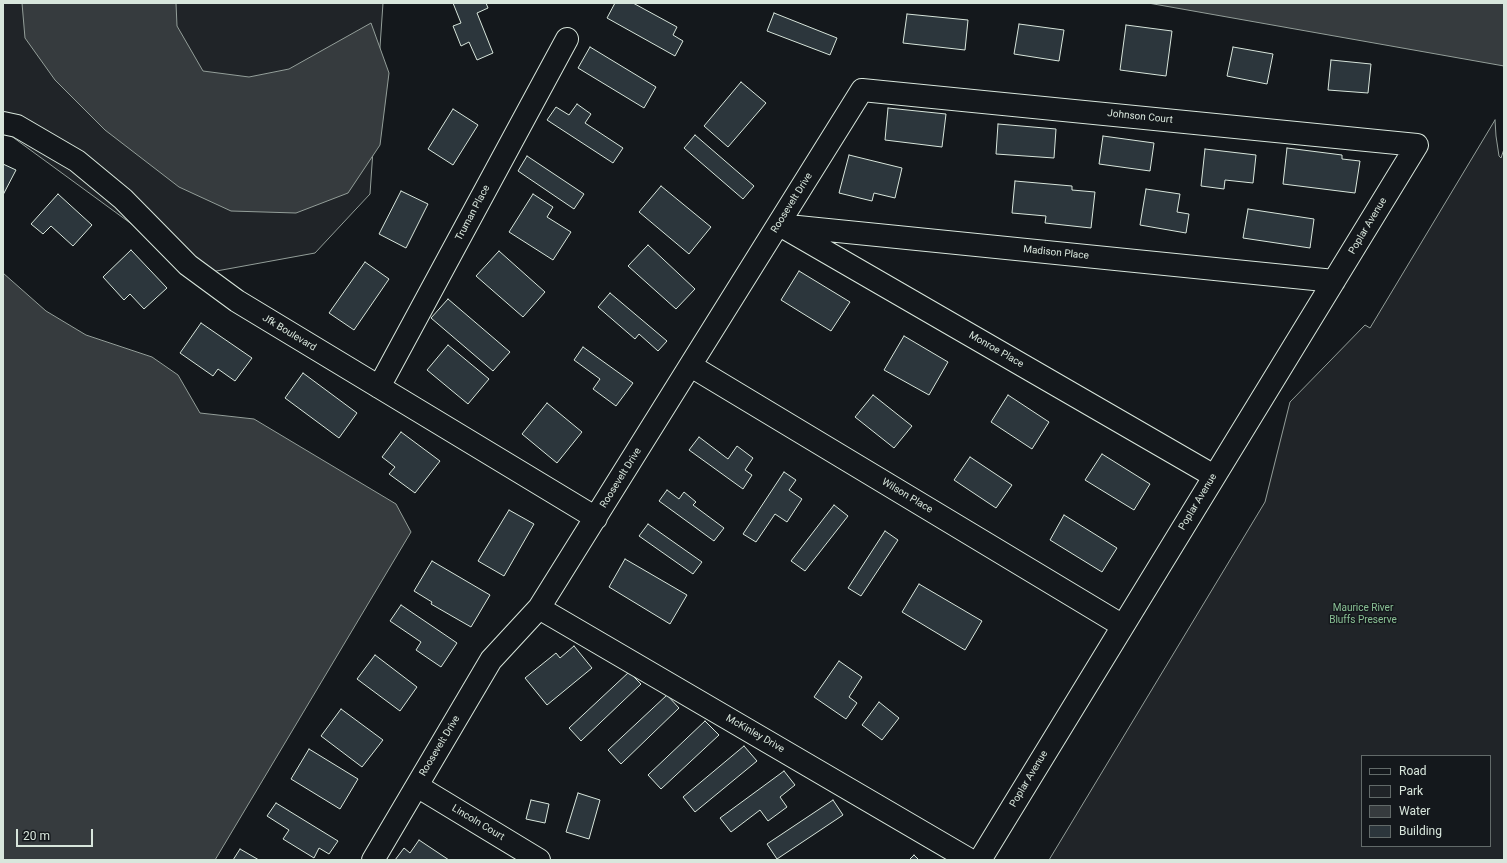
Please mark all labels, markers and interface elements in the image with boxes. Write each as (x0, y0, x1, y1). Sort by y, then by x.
street label: Johnson Court (1107, 108, 1173, 126)
street label: Roosevelt Drive (769, 171, 815, 235)
street label: Truman Place (453, 183, 493, 243)
street label: Poplar Avenue (1346, 195, 1390, 257)
street label: Madison Place (1023, 244, 1089, 262)
street label: Jfk Boulevard (260, 312, 318, 354)
street label: Monroe Place (966, 329, 1026, 371)
street label: Roosevelt Drive (598, 446, 644, 510)
street label: Poplar Avenue (1176, 471, 1220, 533)
street label: Wilson Place (879, 476, 935, 516)
park label: Maurice River Bluffs Preserve (1329, 602, 1397, 626)
street label: McKinley Drive (724, 712, 786, 756)
street label: Roosevelt Drive (417, 713, 463, 779)
street label: Poplar Avenue (1007, 748, 1051, 810)
legend (1361, 755, 1491, 847)
text: Road (1399, 764, 1427, 778)
text: Park (1399, 784, 1423, 798)
street label: Lincoln Court (449, 803, 507, 843)
text: Water (1399, 804, 1430, 818)
scale bar (18, 821, 95, 847)
text: Building (1399, 824, 1442, 838)
text: 20 m (23, 829, 50, 843)

